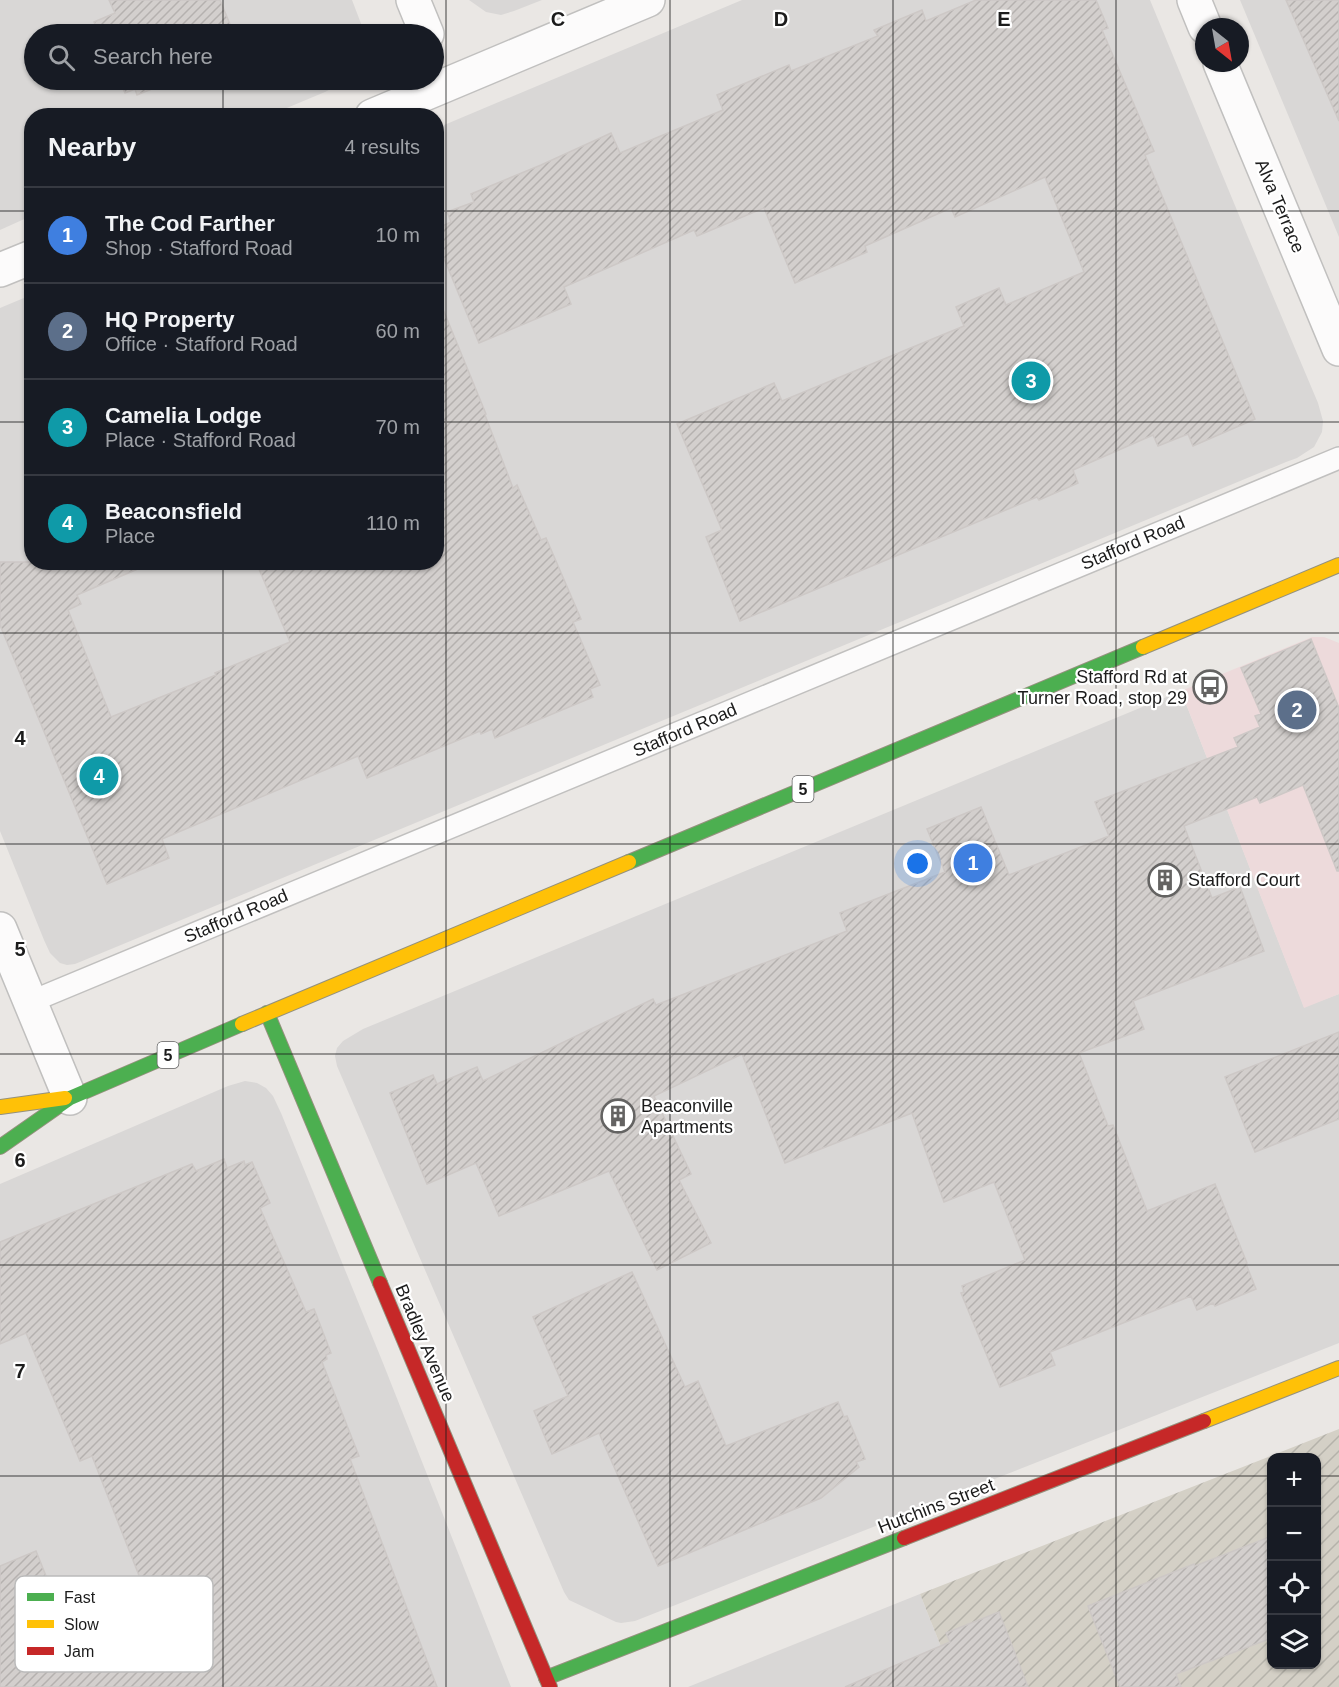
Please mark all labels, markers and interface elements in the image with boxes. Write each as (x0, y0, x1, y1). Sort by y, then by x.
text: C (551, 8, 565, 30)
text: D (774, 8, 788, 30)
text: E (997, 8, 1011, 30)
north arrow (1195, 18, 1249, 72)
search box (24, 24, 444, 90)
icon: search (45, 41, 78, 74)
text: Search here (93, 44, 213, 69)
text: Nearby (48, 132, 136, 162)
text: 4 results (344, 136, 420, 158)
street label: Alva Terrace (1251, 156, 1309, 256)
text: The Cod Farther (105, 211, 275, 236)
text: 1 (62, 224, 73, 246)
text: 10 m (376, 224, 420, 246)
text: Shop · Stafford Road (105, 237, 293, 259)
text: HQ Property (105, 307, 235, 332)
text: 2 (62, 320, 73, 342)
text: 60 m (376, 320, 420, 342)
text: Office · Stafford Road (105, 333, 298, 355)
pin: 3 (1012, 358, 1050, 404)
text: Camelia Lodge (105, 403, 261, 428)
text: 3 (62, 416, 73, 438)
text: 70 m (376, 416, 420, 438)
text: Place · Stafford Road (105, 429, 296, 451)
text: Beaconsfield (105, 499, 242, 524)
text: 4 (62, 512, 73, 534)
text: 110 m (366, 512, 420, 534)
street label: Stafford Road (1078, 512, 1188, 574)
text: Place (105, 525, 155, 547)
place label: Stafford Rd at Turner Road, stop 29 (1018, 667, 1187, 708)
bus stop icon: Stafford Rd at Turner Road, stop 29 (1192, 669, 1228, 705)
pin: 2 (1278, 688, 1316, 732)
street label: Stafford Road (630, 699, 740, 761)
text: 4 (14, 727, 26, 749)
pin: 4 (80, 754, 118, 798)
road number: 5 (792, 776, 814, 802)
pin: 1 (954, 840, 992, 886)
your location (903, 849, 932, 878)
building icon: Stafford Court (1147, 862, 1183, 898)
place label: Stafford Court (1188, 870, 1300, 890)
street label: Stafford Road (181, 885, 291, 947)
text: 5 (14, 938, 26, 960)
road number: 5 (158, 1042, 178, 1068)
place label: Beaconville Apartments (641, 1096, 733, 1137)
building icon: Beaconville Apartments (600, 1098, 636, 1134)
text: 6 (14, 1149, 26, 1171)
street label: Bradley Avenue (391, 1281, 459, 1405)
text: 7 (14, 1360, 26, 1382)
map controls (1267, 1453, 1321, 1669)
button: + (1267, 1453, 1321, 1507)
street label: Hutchins Street (875, 1475, 997, 1537)
button: − (1267, 1507, 1321, 1561)
button: locate (1267, 1561, 1321, 1615)
legend (15, 1576, 213, 1672)
text: Fast (64, 1589, 96, 1606)
button: layers (1267, 1615, 1321, 1669)
text: Slow (64, 1616, 99, 1633)
text: Jam (64, 1643, 94, 1660)

